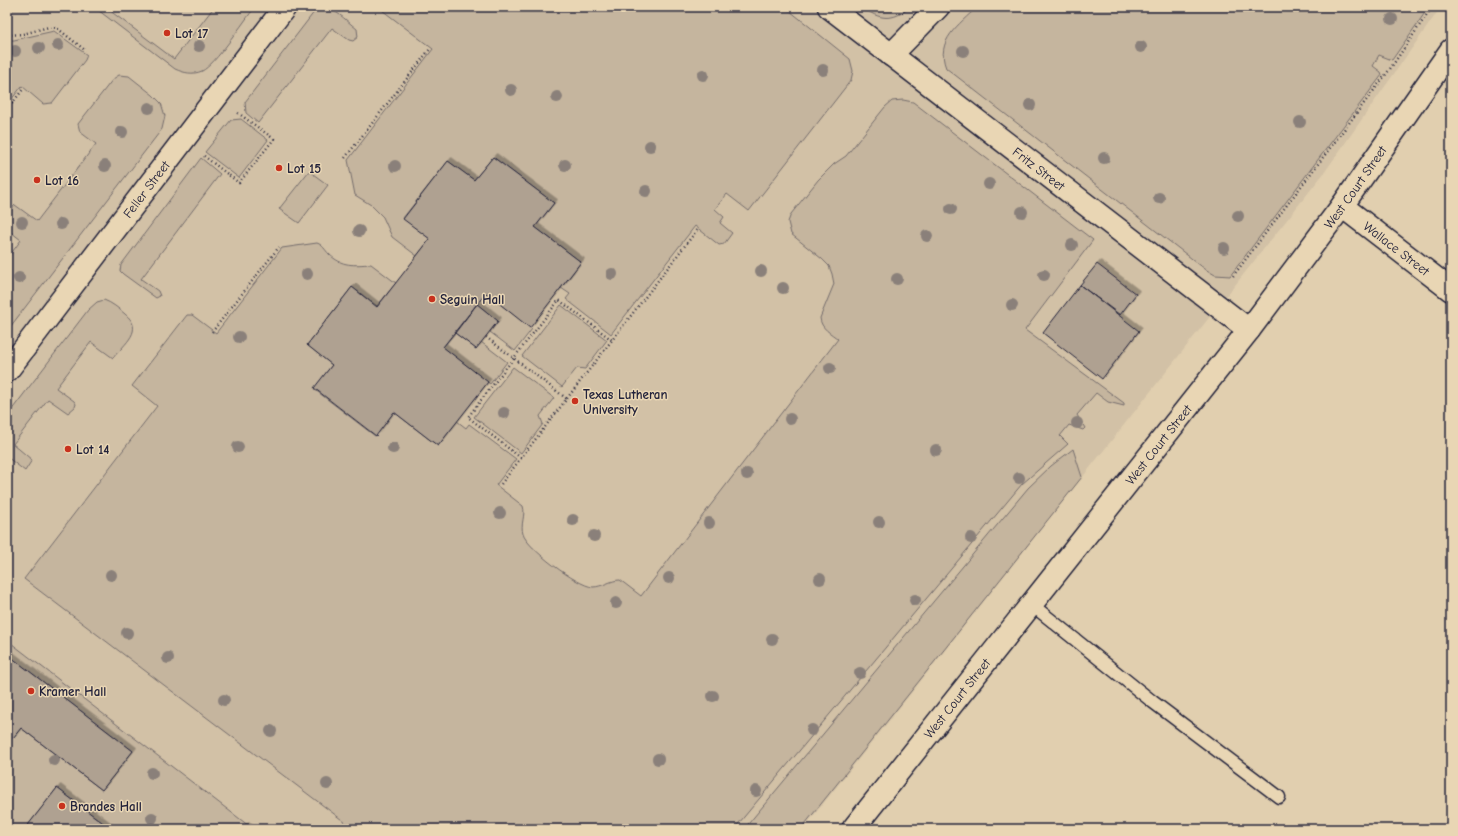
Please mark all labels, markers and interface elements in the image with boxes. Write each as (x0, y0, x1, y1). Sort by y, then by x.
place label: Lot 17 (175, 26, 208, 41)
marker: Lot 17 (162, 28, 172, 38)
street label: West Court Street (1321, 142, 1390, 232)
street label: Fritz Street (1010, 144, 1069, 195)
street label: Feller Street (120, 157, 174, 221)
place label: Lot 15 (287, 161, 321, 176)
marker: Lot 15 (274, 163, 284, 173)
place label: Lot 16 (45, 173, 79, 188)
marker: Lot 16 (32, 175, 42, 185)
street label: Wallace Street (1360, 218, 1433, 279)
place label: Seguin Hall (440, 292, 504, 307)
marker: Seguin Hall (427, 294, 437, 304)
place label: Texas Lutheran University (583, 387, 667, 417)
marker: Texas Lutheran University (570, 396, 580, 406)
street label: West Court Street (1122, 401, 1196, 488)
place label: Lot 14 (76, 442, 109, 457)
marker: Lot 14 (63, 444, 73, 454)
street label: West Court Street (921, 655, 994, 741)
place label: Kramer Hall (39, 684, 106, 699)
marker: Kramer Hall (26, 686, 36, 696)
place label: Brandes Hall (70, 799, 142, 814)
marker: Brandes Hall (57, 801, 67, 811)

